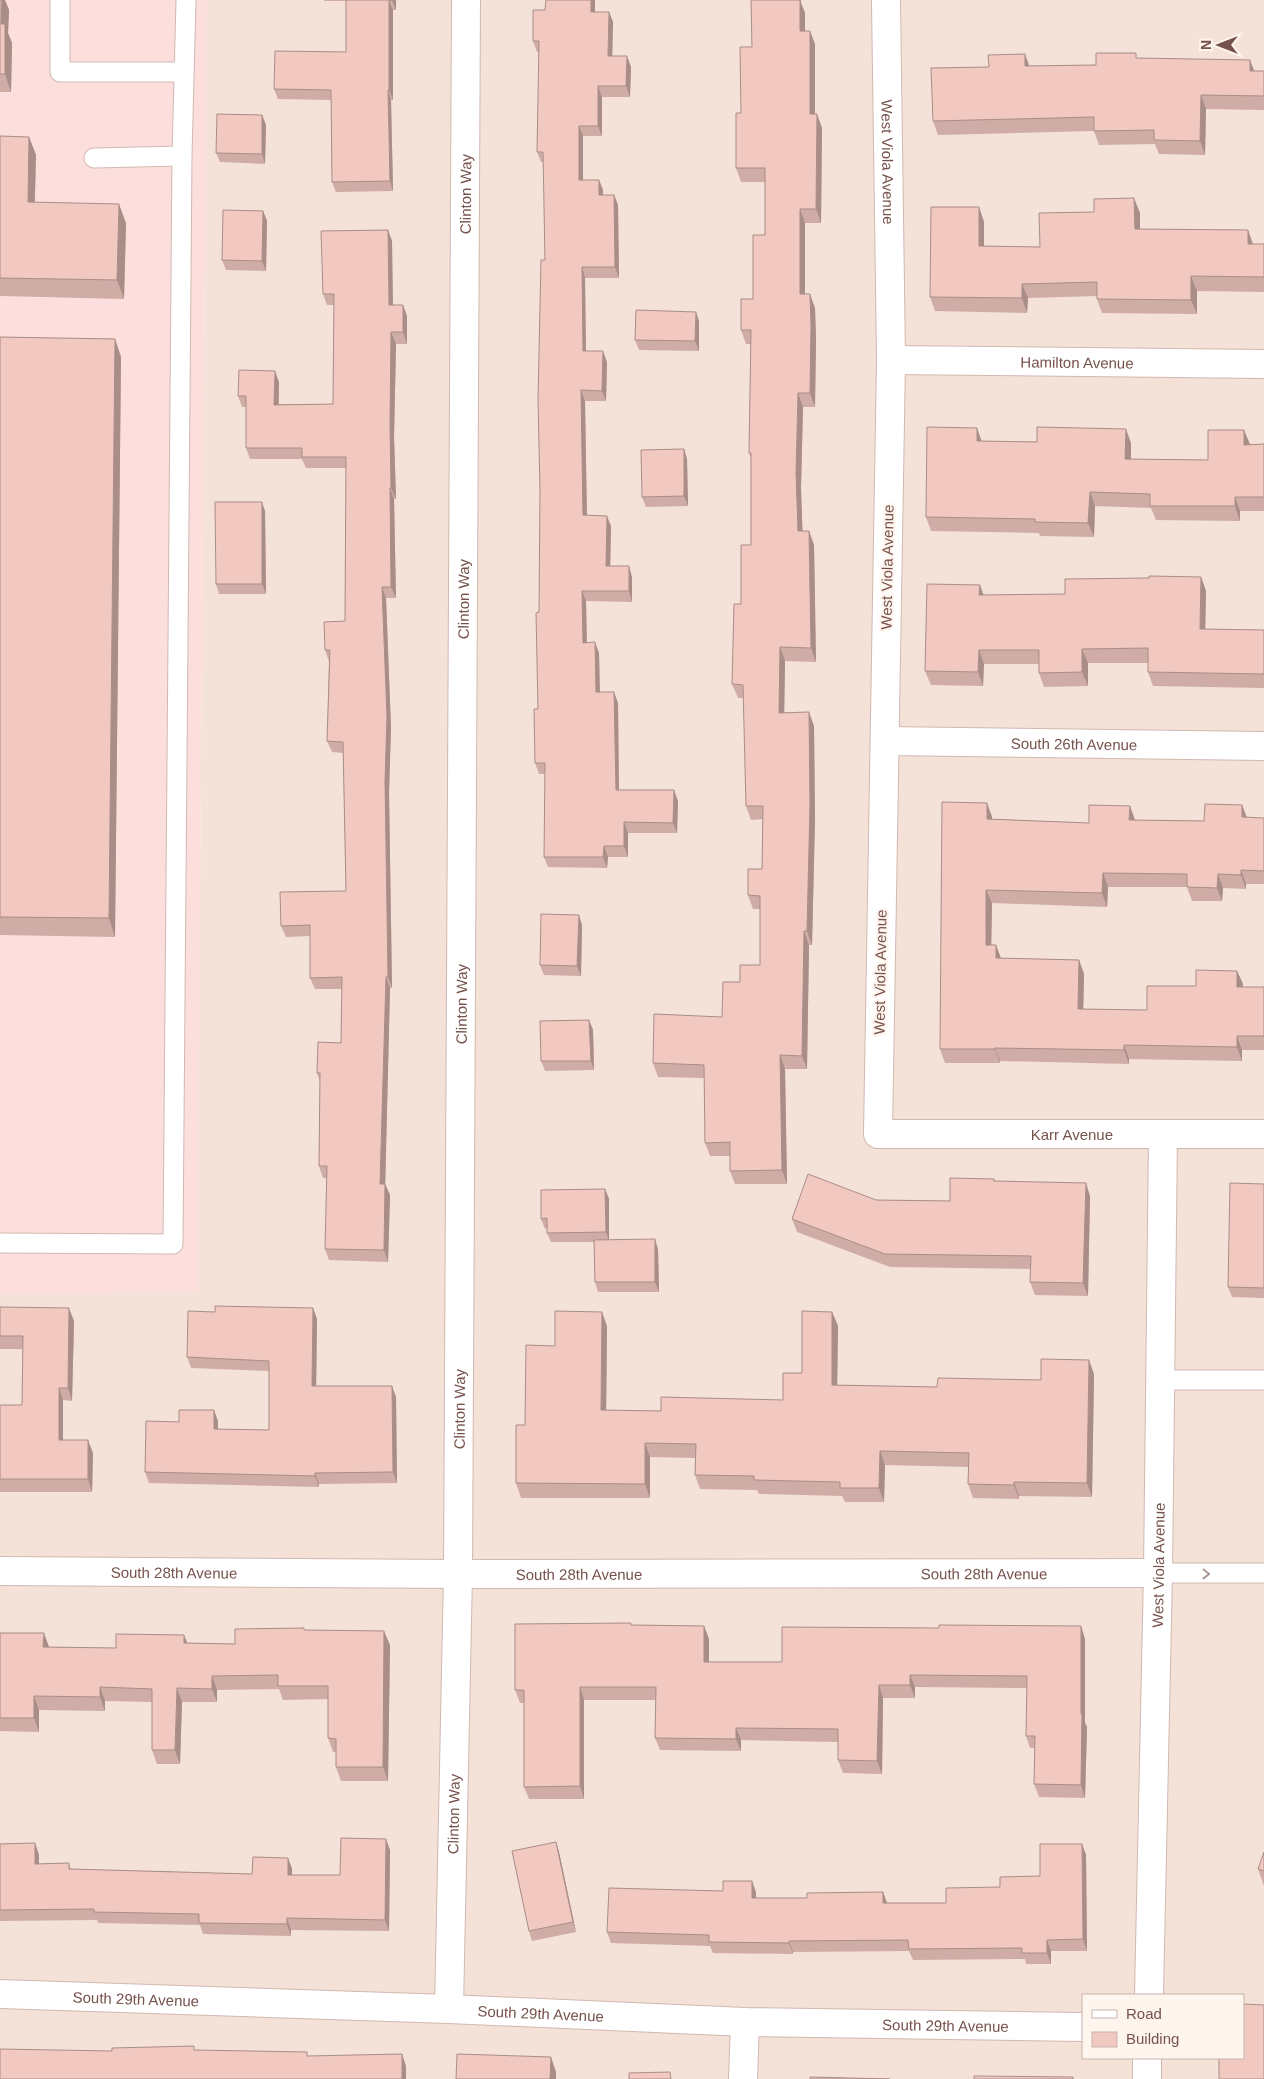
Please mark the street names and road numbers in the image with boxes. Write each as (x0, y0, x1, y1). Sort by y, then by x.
street label: West Viola Avenue (879, 99, 898, 225)
street label: Clinton Way (456, 153, 474, 234)
street label: Hamilton Avenue (1020, 353, 1134, 371)
street label: West Viola Avenue (877, 504, 897, 630)
street label: Clinton Way (454, 558, 472, 639)
street label: South 26th Avenue (1011, 734, 1137, 753)
street label: West Viola Avenue (870, 909, 890, 1035)
street label: Clinton Way (452, 963, 470, 1044)
street label: Karr Avenue (1031, 1126, 1113, 1143)
street label: Clinton Way (450, 1368, 468, 1449)
street label: West Viola Avenue (1148, 1502, 1167, 1628)
street label: South 28th Avenue (111, 1563, 237, 1581)
street label: South 28th Avenue (516, 1565, 642, 1582)
street label: South 28th Avenue (921, 1565, 1047, 1582)
street label: Clinton Way (444, 1773, 462, 1854)
street label: South 29th Avenue (72, 1988, 199, 2009)
street label: South 29th Avenue (477, 2002, 604, 2024)
street label: South 29th Avenue (882, 2016, 1009, 2034)

